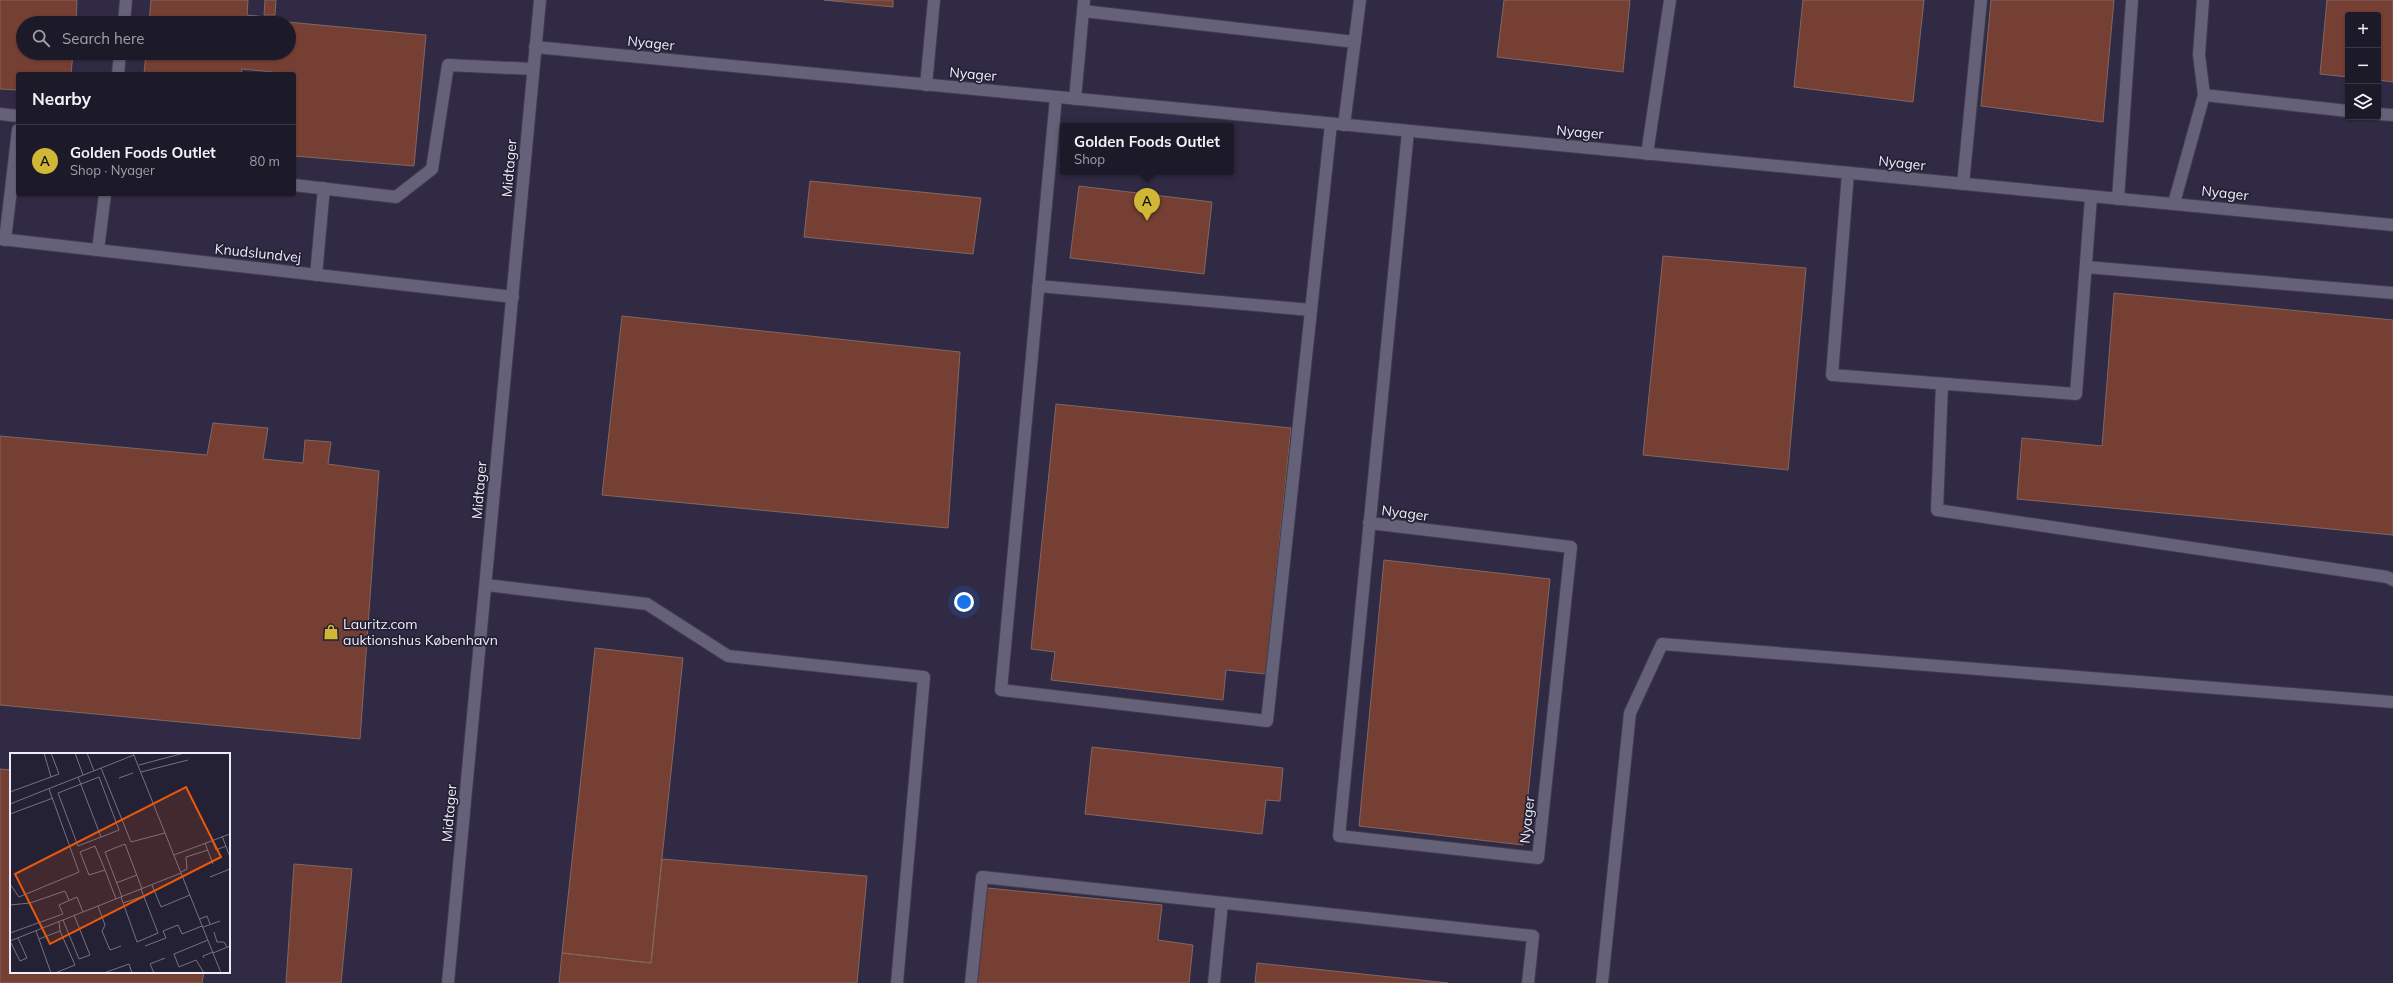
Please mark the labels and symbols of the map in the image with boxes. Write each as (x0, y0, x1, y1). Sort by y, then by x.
street label: Nyager (627, 32, 676, 55)
street label: Nyager (949, 63, 998, 85)
street label: Nyager (1556, 121, 1605, 143)
street label: Midtager (497, 137, 521, 198)
street label: Nyager (1878, 152, 1927, 175)
street label: Nyager (2201, 182, 2250, 205)
pin: A (1134, 188, 1160, 221)
street label: Knudslundvej (214, 240, 302, 266)
street label: Midtager (467, 459, 491, 520)
street label: Nyager (1380, 501, 1430, 525)
your location (954, 592, 974, 612)
place label: Lauritz.com auktionshus København (343, 615, 498, 649)
shop icon: Lauritz.com auktionshus København (322, 623, 340, 641)
inset map (10, 753, 230, 973)
street label: Midtager (437, 782, 461, 843)
street label: Nyager (1516, 795, 1539, 844)

